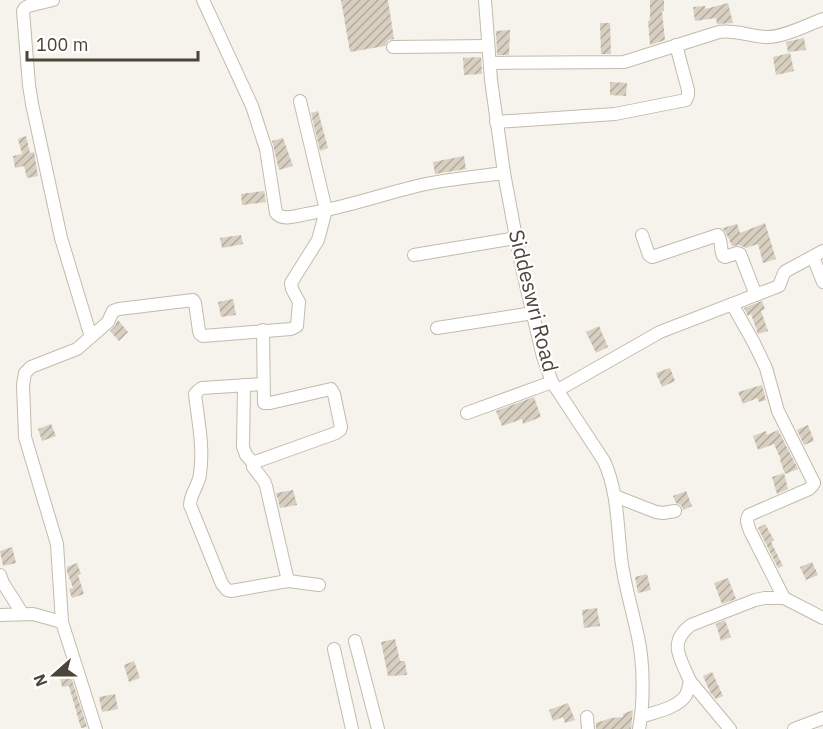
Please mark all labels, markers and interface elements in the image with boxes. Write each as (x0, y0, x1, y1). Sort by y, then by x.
scale bar (27, 24, 198, 62)
text: 100 m (36, 33, 88, 56)
street label: Siddeswri Road (503, 227, 565, 375)
north arrow (24, 645, 84, 705)
text: N (29, 671, 51, 689)

